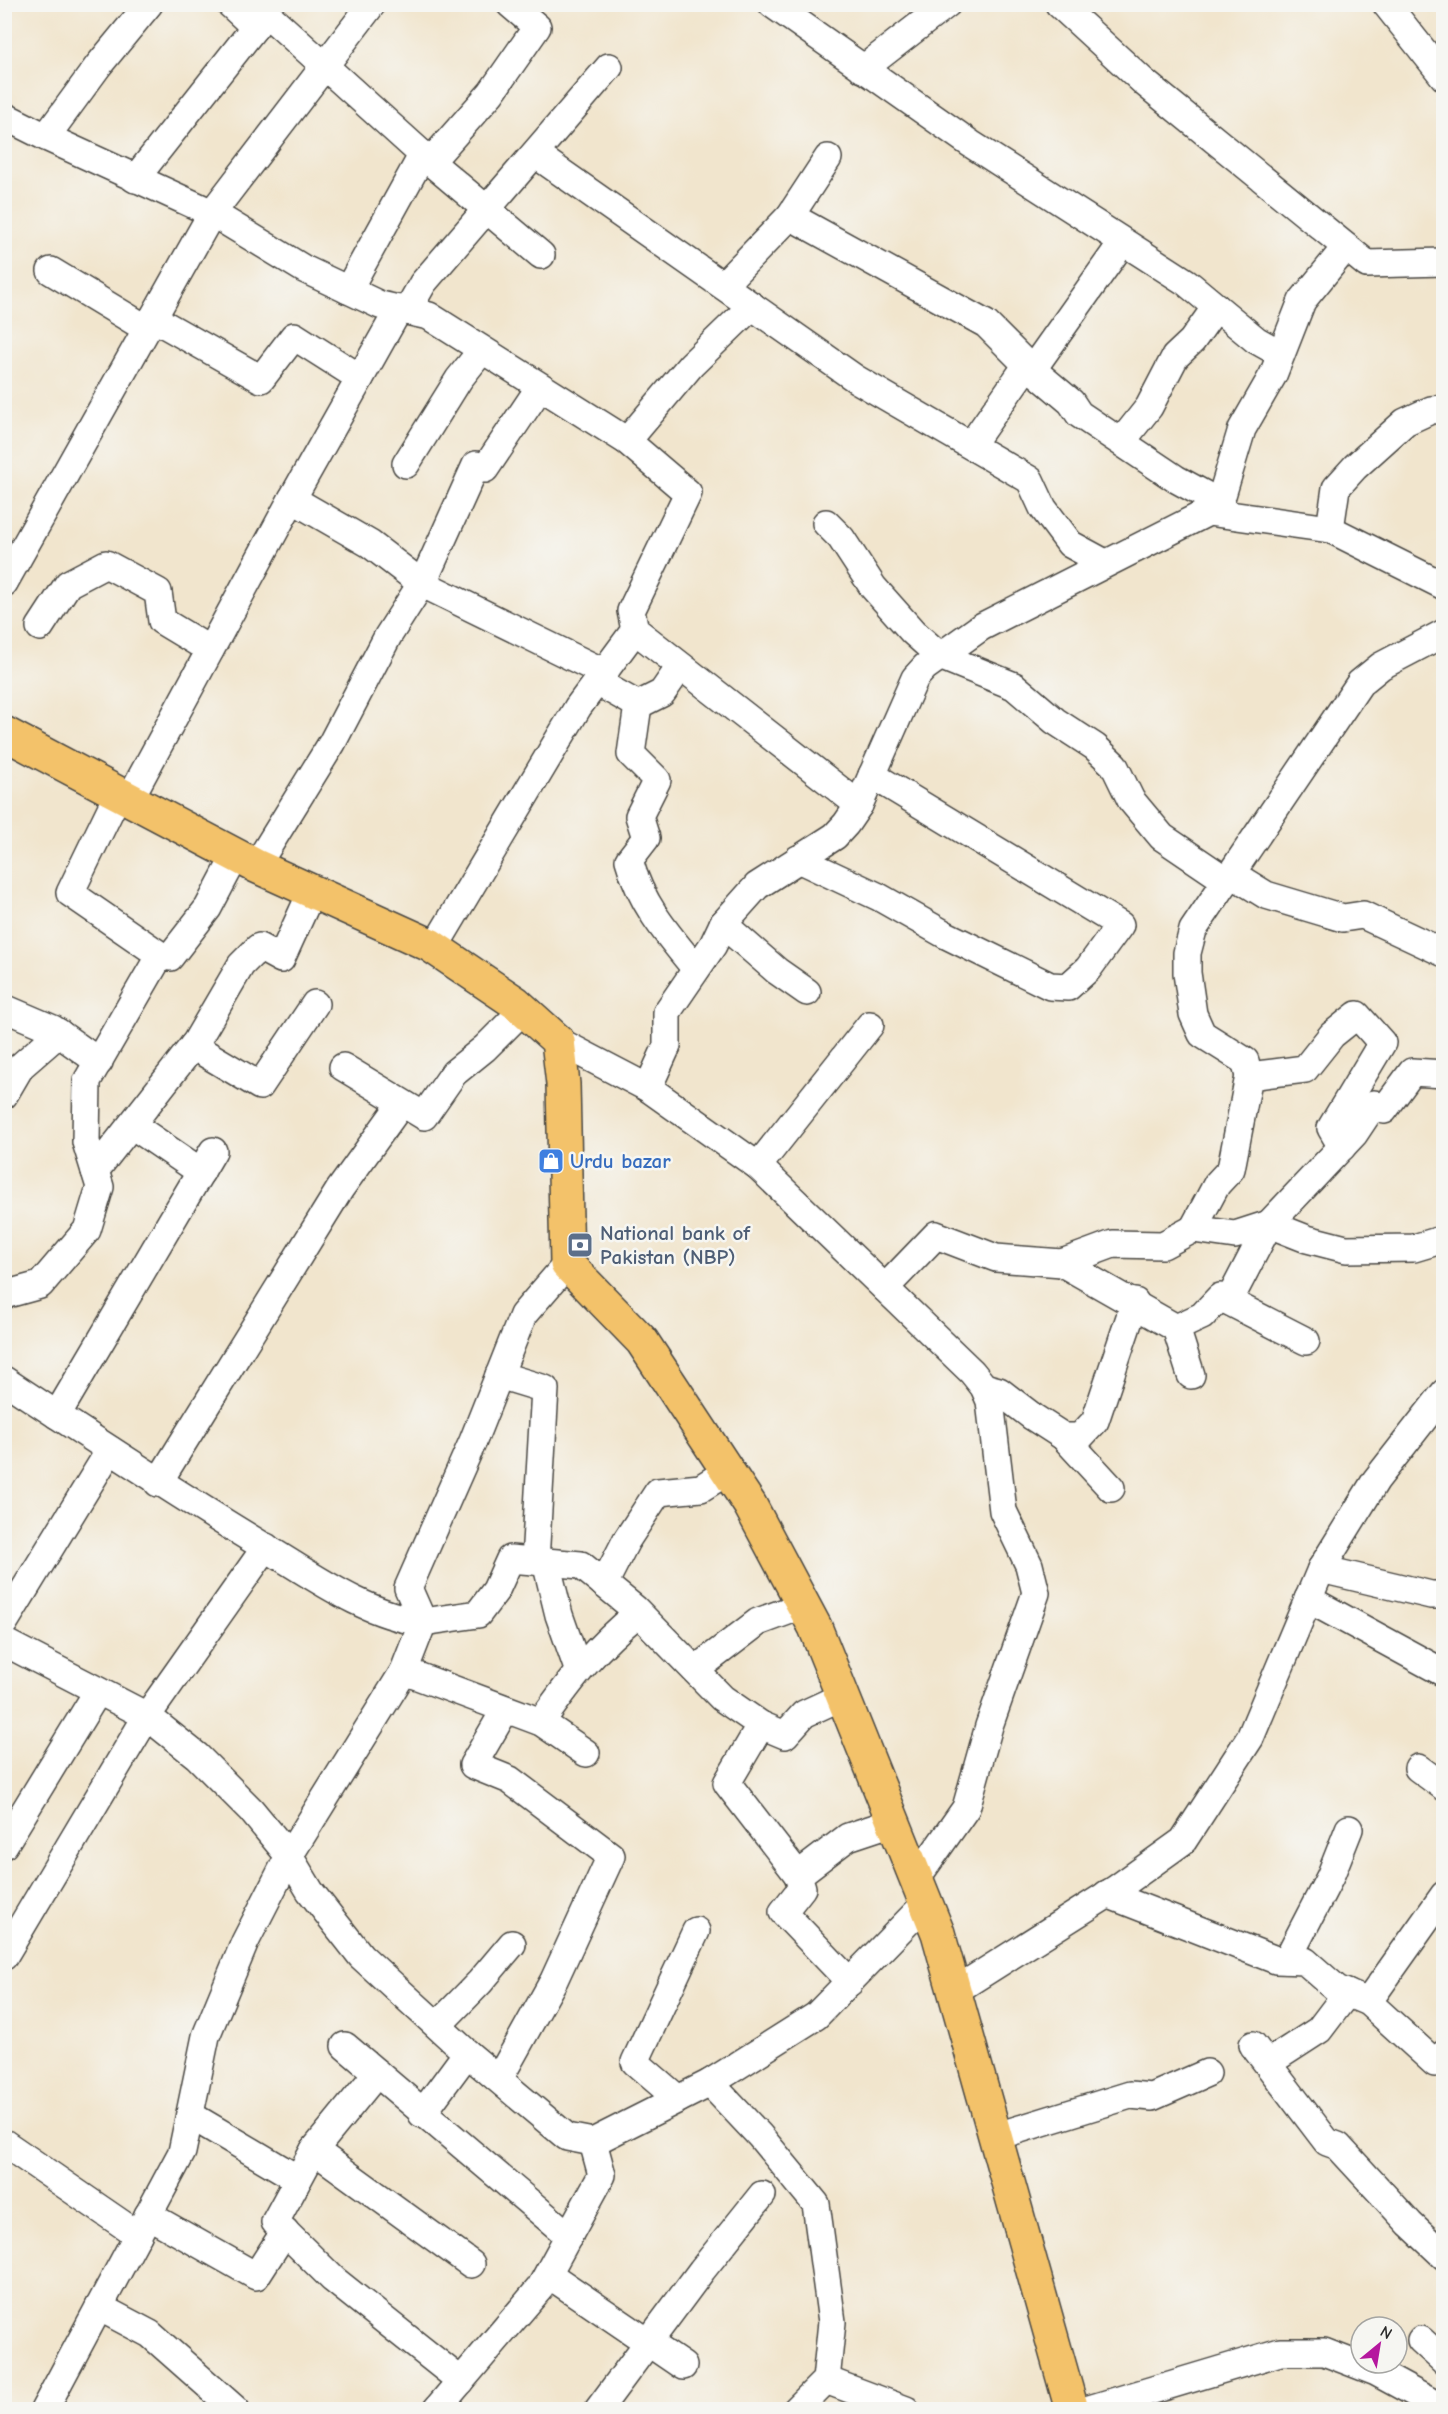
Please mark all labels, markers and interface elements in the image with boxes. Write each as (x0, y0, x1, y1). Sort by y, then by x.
shop icon: Urdu bazar (536, 1146, 566, 1176)
place label: Urdu bazar (570, 1149, 671, 1173)
place label: National bank of Pakistan (NBP) (600, 1221, 751, 1269)
bank icon: National bank of Pakistan (NBP) (565, 1230, 595, 1260)
north arrow (1349, 2315, 1409, 2375)
text: N (1377, 2322, 1395, 2343)

